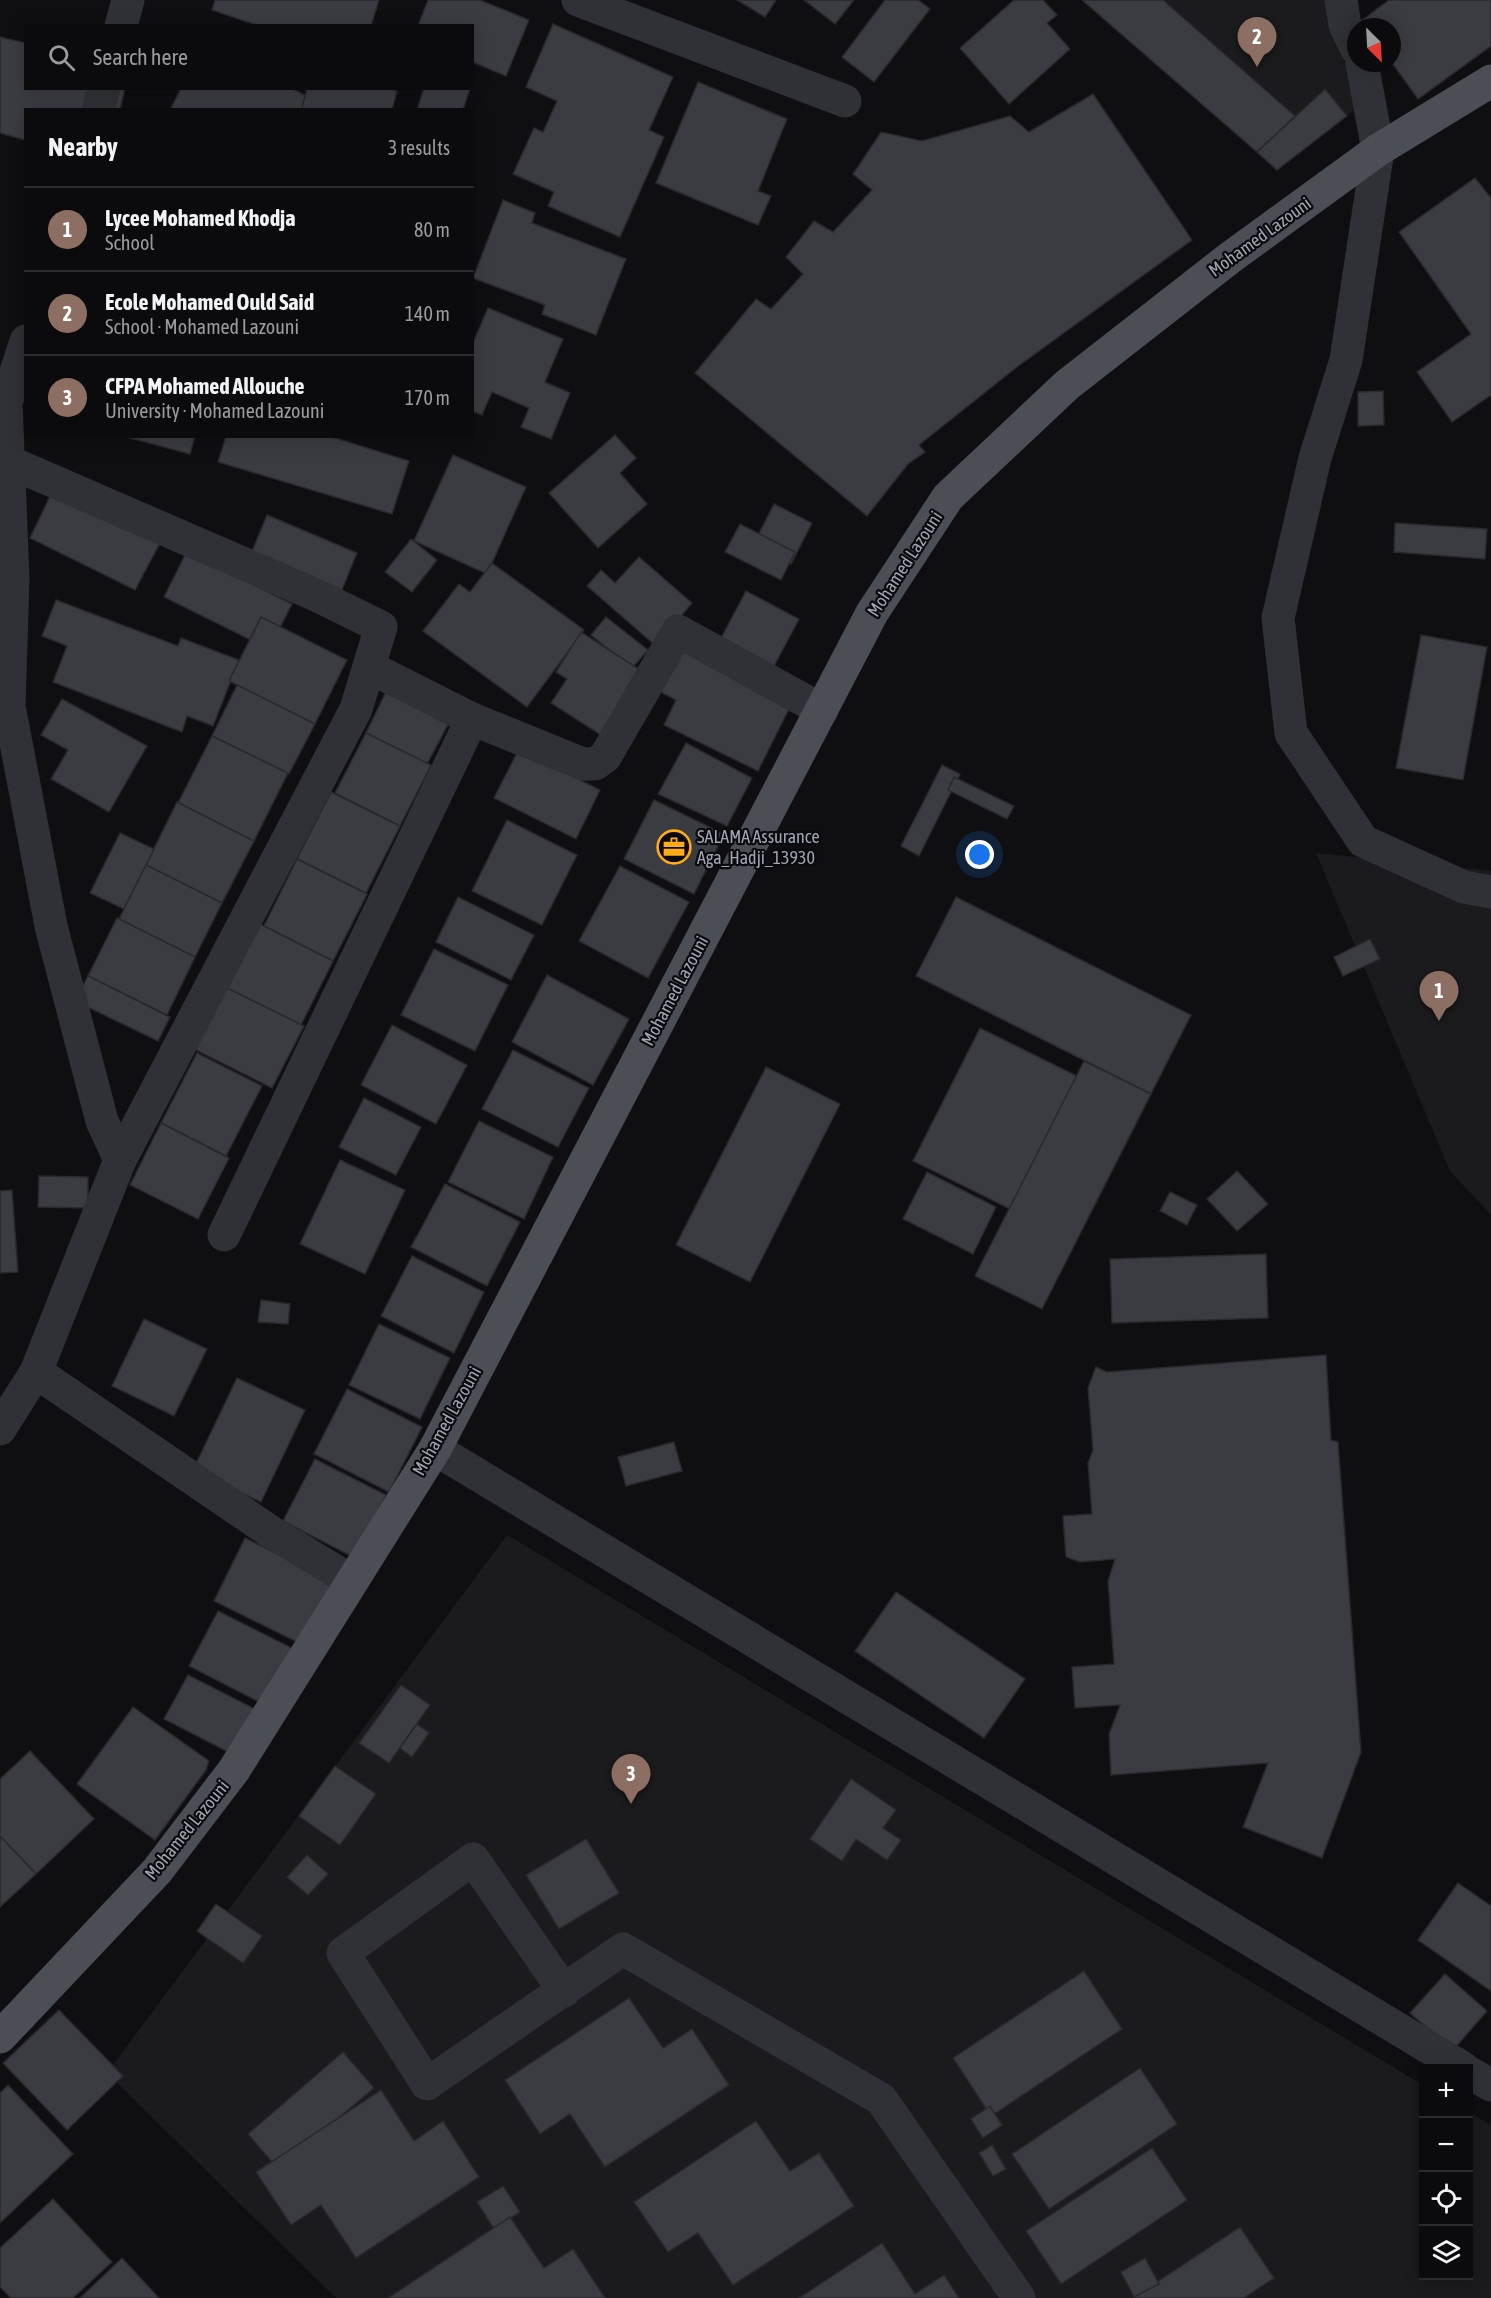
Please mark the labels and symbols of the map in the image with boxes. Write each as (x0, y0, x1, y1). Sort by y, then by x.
pin: 2 (1238, 17, 1276, 67)
north arrow (1347, 18, 1401, 72)
street label: Mohamed Lazouni (1204, 192, 1315, 281)
street label: Mohamed Lazouni (863, 507, 946, 620)
place label: SALAMA Assurance Aga_Hadji_13930 (697, 826, 820, 868)
office icon: SALAMA Assurance Aga_Hadji_13930 (656, 829, 692, 865)
your location (965, 840, 994, 869)
street label: Mohamed Lazouni (637, 932, 712, 1049)
pin: 1 (1420, 972, 1458, 1021)
street label: Mohamed Lazouni (408, 1363, 485, 1479)
pin: 3 (612, 1754, 650, 1804)
street label: Mohamed Lazouni (140, 1776, 233, 1883)

